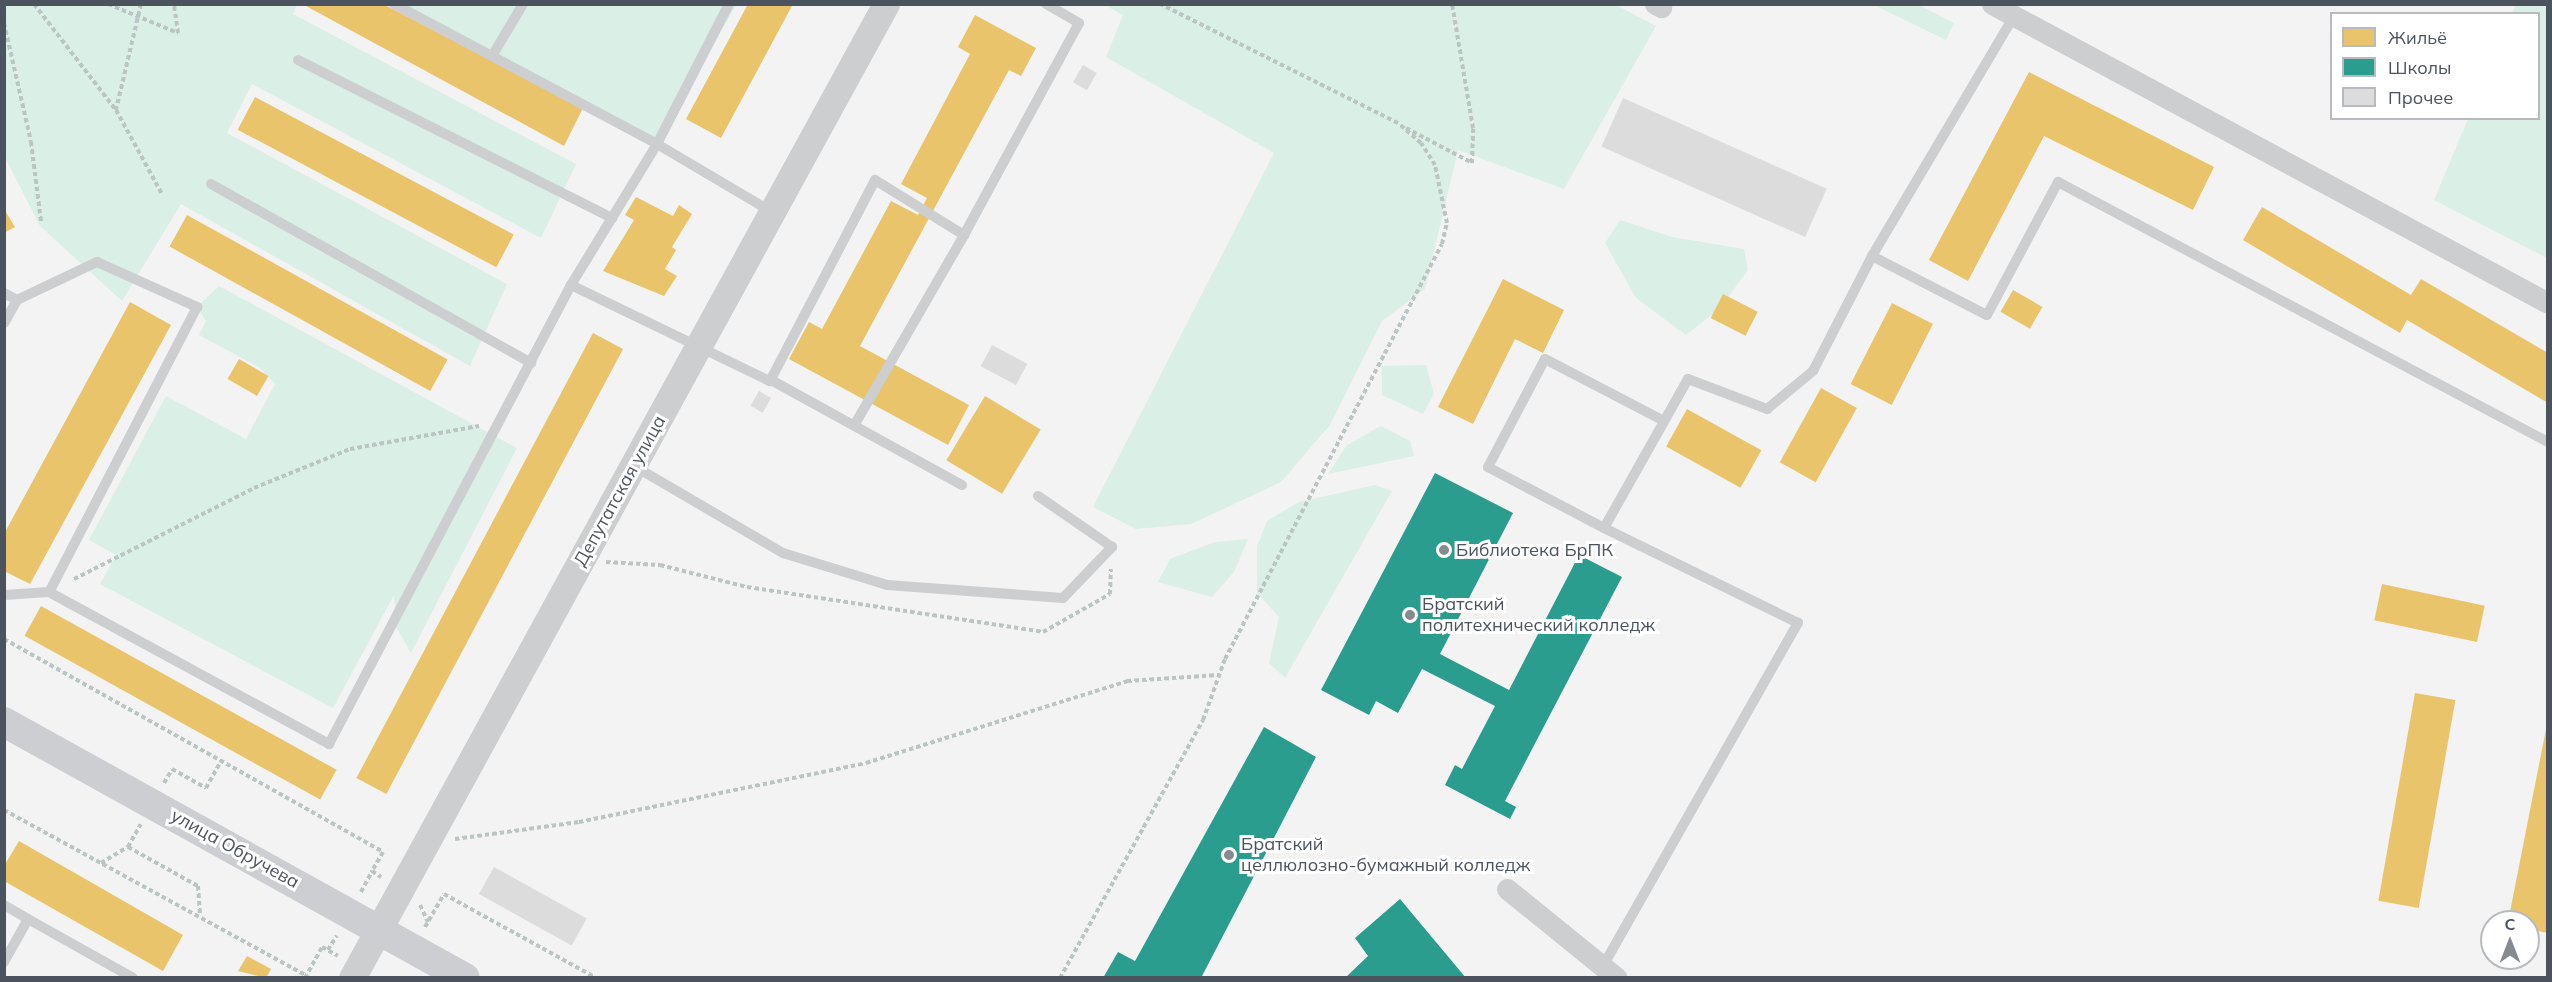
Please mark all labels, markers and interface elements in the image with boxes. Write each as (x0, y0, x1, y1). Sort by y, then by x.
legend (2330, 12, 2540, 120)
text: Жильё (2388, 26, 2447, 49)
text: Школы (2388, 56, 2451, 79)
text: Прочее (2388, 86, 2453, 109)
street label: Депутатская улица (570, 412, 670, 570)
place label: Библиотека БрПК (1456, 539, 1613, 561)
marker: Библиотека БрПК (1437, 543, 1451, 557)
place label: Братский политехнический колледж (1422, 594, 1655, 636)
marker: Братский политехнический колледж (1403, 608, 1417, 622)
street label: улица Обручева (167, 805, 303, 893)
place label: Братский целлюлозно-бумажный колледж (1241, 834, 1530, 876)
marker: Братский целлюлозно-бумажный колледж (1222, 848, 1236, 862)
north arrow (2480, 910, 2540, 970)
text: С (2505, 914, 2515, 934)

